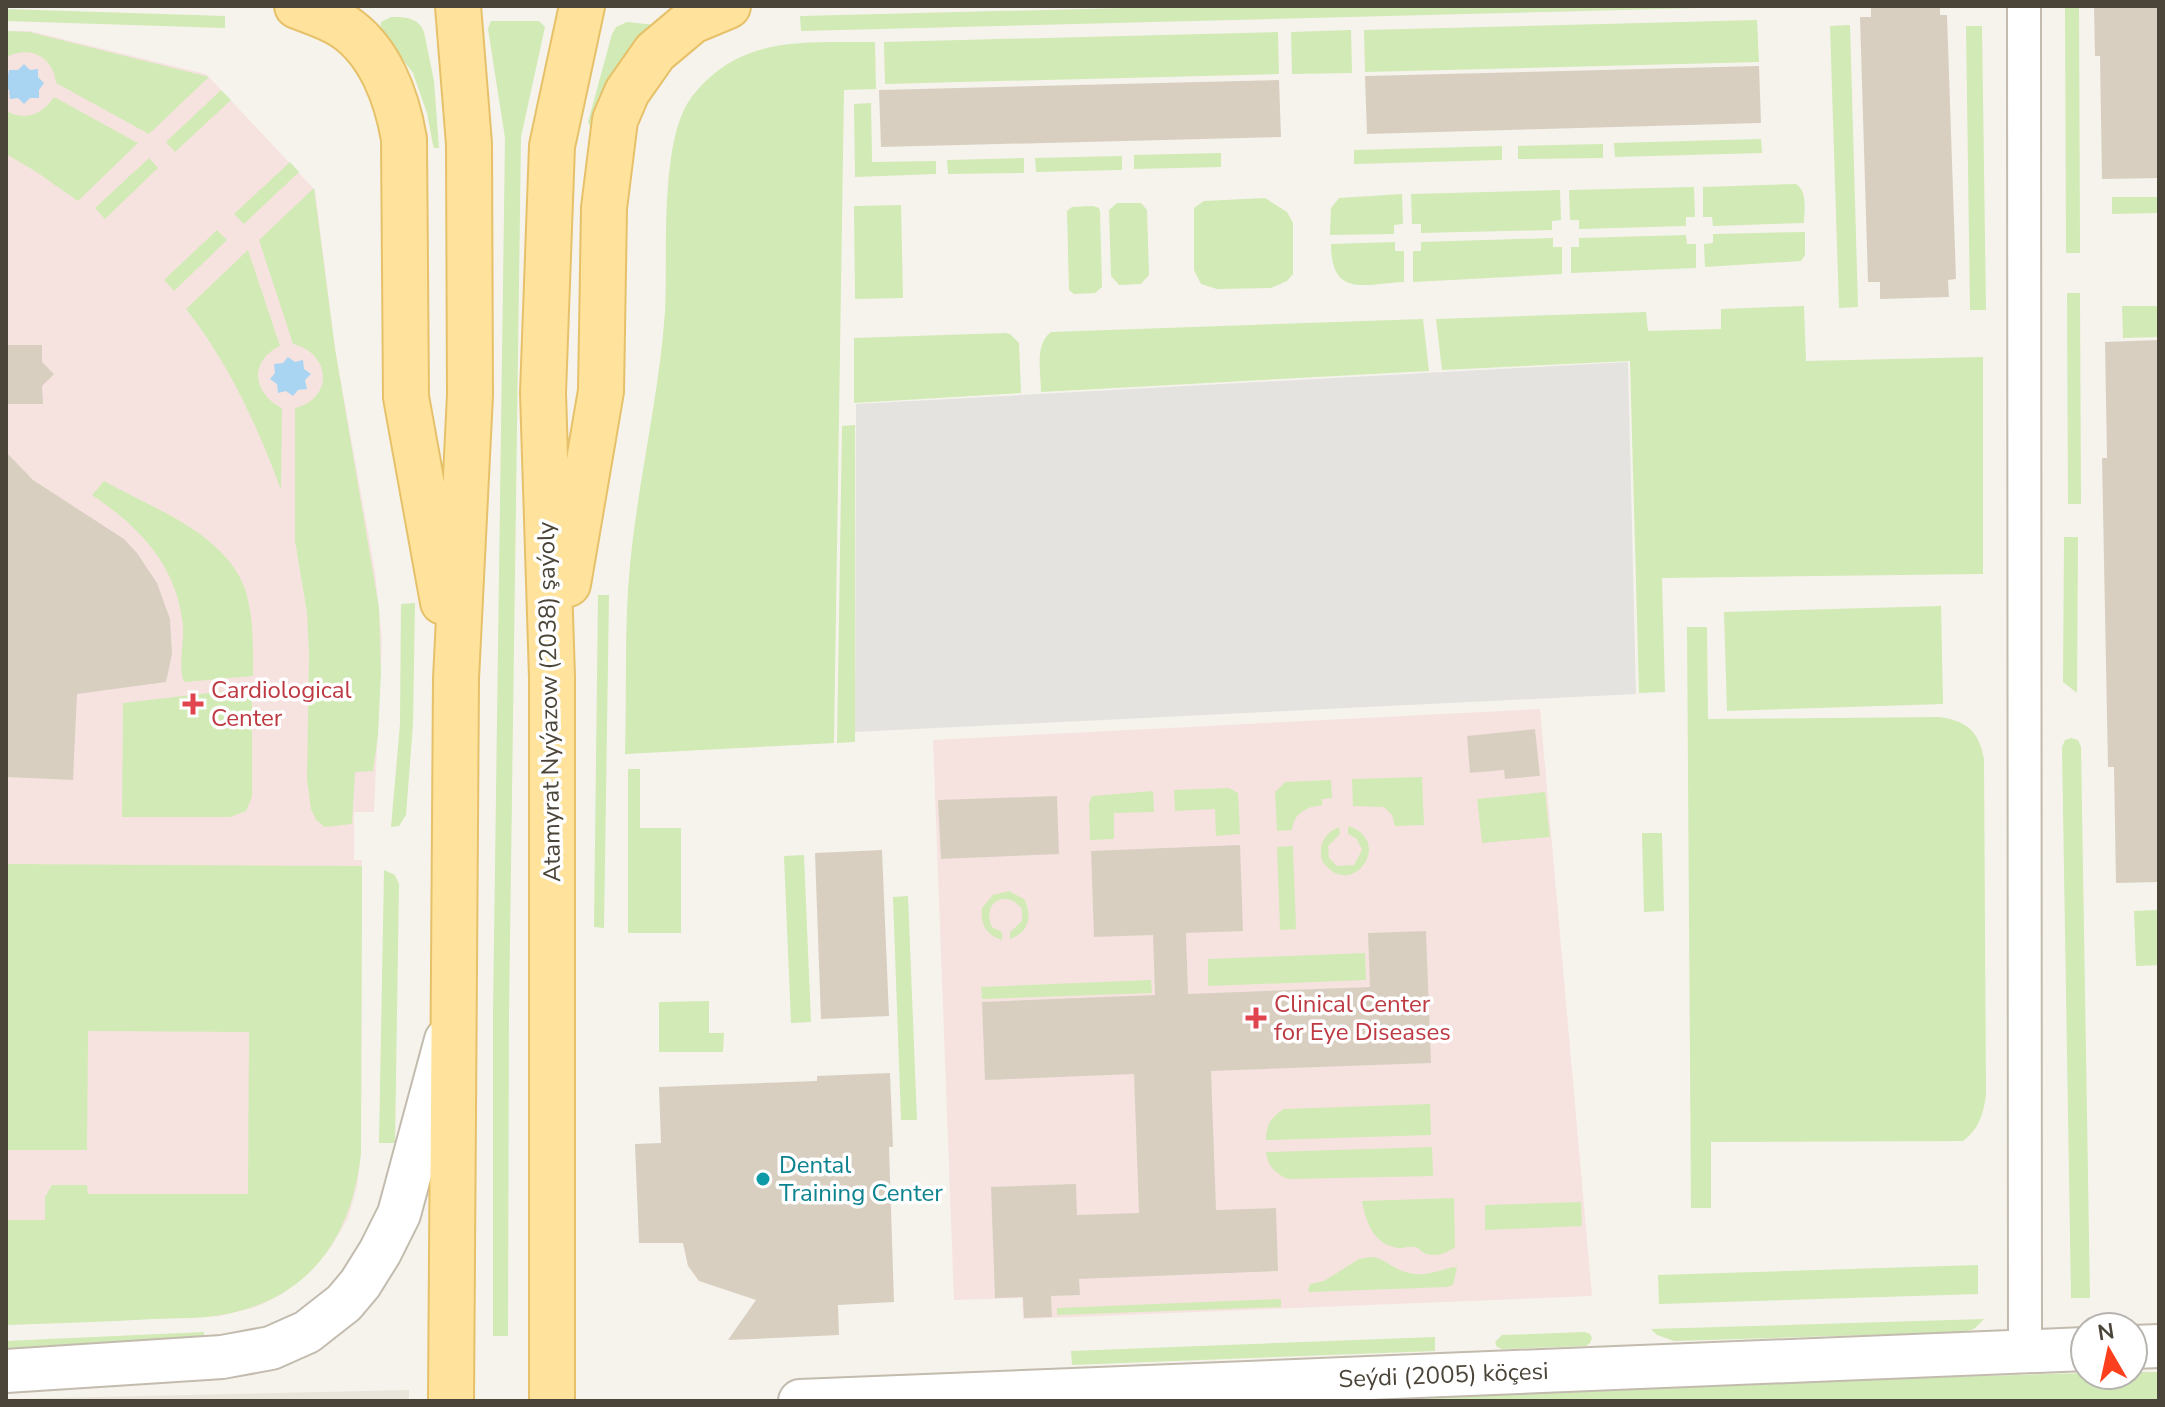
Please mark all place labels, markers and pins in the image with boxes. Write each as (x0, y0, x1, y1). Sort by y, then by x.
place label: Cardiological Center (211, 674, 352, 734)
marker: Cardiological Center (182, 693, 204, 715)
place label: Clinical Center for Eye Diseases (1274, 988, 1451, 1048)
marker: Clinical Center for Eye Diseases (1245, 1007, 1267, 1029)
place label: Dental Training Center (779, 1149, 943, 1209)
marker: Dental Training Center (754, 1170, 772, 1188)

